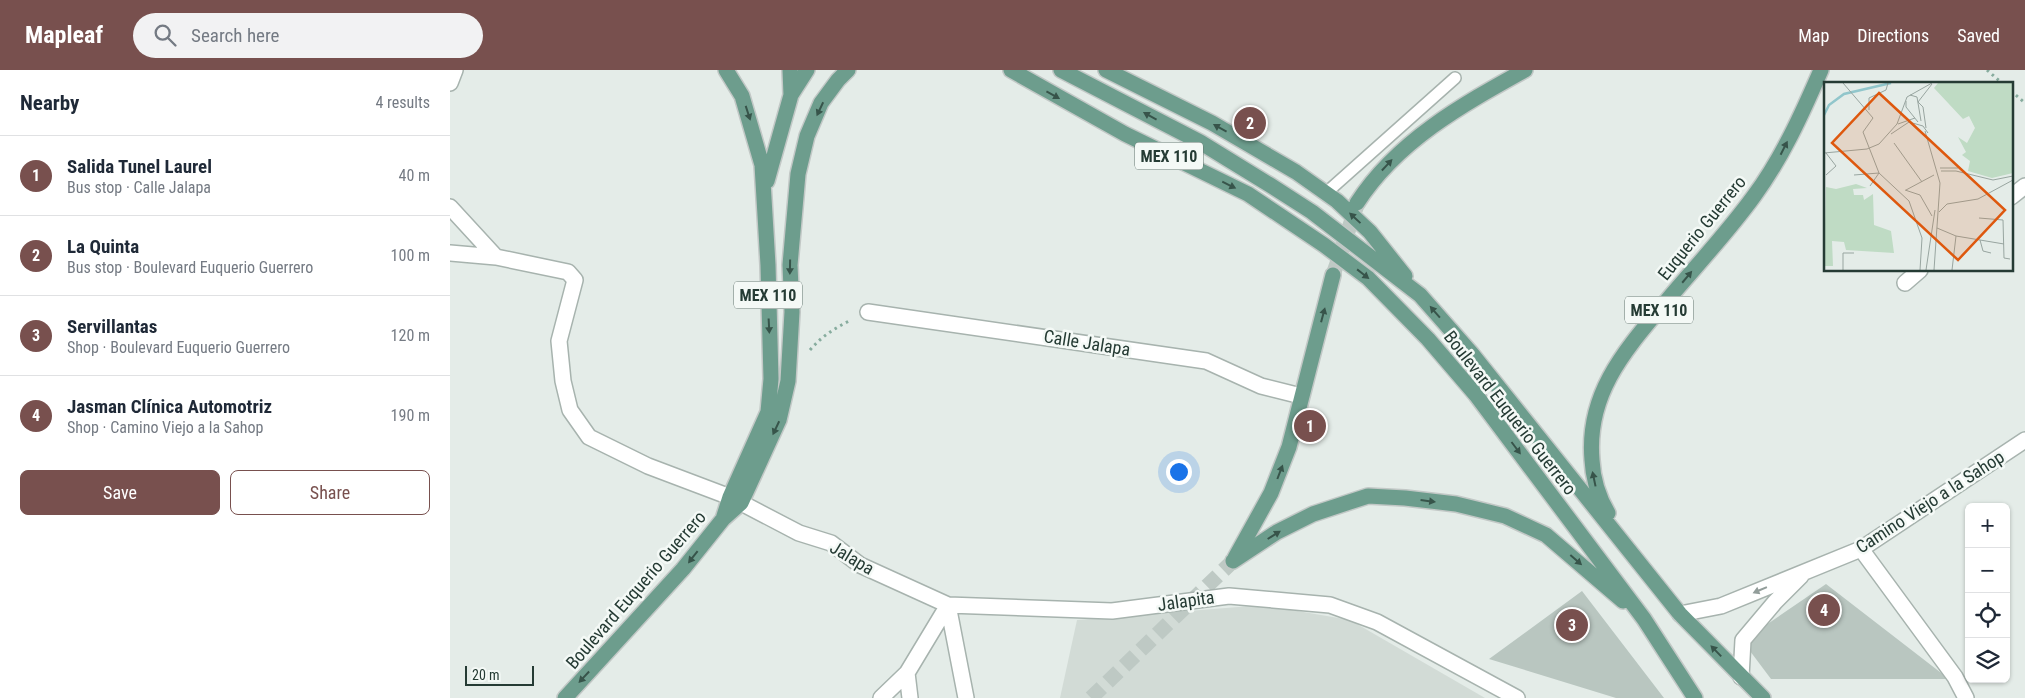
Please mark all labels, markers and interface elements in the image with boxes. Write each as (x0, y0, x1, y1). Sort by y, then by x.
search box (133, 13, 483, 58)
text: Mapleaf (25, 21, 103, 49)
icon: search (151, 21, 179, 49)
text: Search here (191, 24, 279, 47)
text: Map (1798, 25, 1829, 46)
text: Directions (1857, 25, 1929, 46)
text: Saved (1957, 25, 2000, 46)
inset map (1824, 82, 2012, 271)
one-way arrow (1047, 90, 1060, 99)
text: Nearby (20, 91, 79, 115)
text: 4 results (375, 93, 430, 112)
one-way arrow (815, 102, 823, 116)
pin: 2 (1234, 104, 1266, 142)
one-way arrow (744, 106, 752, 121)
one-way arrow (1142, 112, 1157, 120)
one-way arrow (1213, 124, 1228, 132)
one-way arrow (1780, 140, 1788, 155)
road number: MEX 110 (1135, 142, 1203, 170)
text: Salida Tunel Laurel (67, 155, 212, 178)
one-way arrow (1381, 159, 1393, 171)
text: 1 (32, 166, 40, 185)
text: 40 m (398, 166, 430, 185)
street label: Euquerio Guerrero (1653, 171, 1750, 284)
text: Bus stop · Calle Jalapa (67, 178, 211, 197)
one-way arrow (1222, 181, 1236, 189)
one-way arrow (1350, 212, 1362, 224)
text: La Quinta (67, 235, 139, 258)
text: 2 (32, 246, 40, 265)
text: 100 m (391, 246, 430, 265)
text: Bus stop · Boulevard Euquerio Guerrero (67, 258, 313, 277)
one-way arrow (786, 259, 794, 275)
one-way arrow (1356, 269, 1369, 280)
one-way arrow (1681, 271, 1692, 284)
road number: MEX 110 (734, 282, 802, 308)
road number: MEX 110 (1625, 296, 1693, 324)
one-way arrow (1430, 306, 1441, 318)
one-way arrow (1319, 308, 1327, 323)
text: Servillantas (67, 315, 157, 338)
one-way arrow (765, 318, 773, 334)
street label: Calle Jalapa (1042, 325, 1132, 360)
text: 3 (32, 326, 40, 345)
text: 120 m (391, 326, 430, 345)
street label: Boulevard Euquerio Guerrero (1440, 326, 1581, 499)
text: Shop · Boulevard Euquerio Guerrero (67, 338, 290, 357)
text: Jasman Clínica Automotriz (67, 395, 272, 418)
text: 4 (32, 406, 40, 425)
text: 190 m (391, 406, 430, 425)
pin: 1 (1294, 407, 1326, 445)
text: Shop · Camino Viejo a la Sahop (67, 418, 263, 437)
one-way arrow (771, 421, 779, 435)
one-way arrow (1511, 441, 1522, 454)
street label: Camino Viejo a la Sahop (1852, 446, 2008, 557)
your location (1166, 459, 1192, 485)
one-way arrow (1277, 464, 1284, 479)
button: Save (20, 470, 220, 515)
button: Share (230, 470, 430, 515)
one-way arrow (1590, 470, 1598, 486)
one-way arrow (1421, 497, 1437, 505)
map controls (1965, 503, 2010, 683)
button: + (1965, 503, 2010, 548)
street label: Boulevard Euquerio Guerrero (561, 506, 710, 673)
one-way arrow (1267, 530, 1281, 539)
street label: Jalapa (826, 536, 878, 579)
button: − (1965, 548, 2010, 593)
one-way arrow (688, 550, 699, 563)
one-way arrow (1569, 555, 1582, 566)
street label: Jalapita (1156, 586, 1216, 615)
one-way arrow (1753, 587, 1767, 595)
pin: 4 (1808, 591, 1840, 629)
button: locate (1965, 593, 2010, 638)
pin: 3 (1556, 606, 1588, 644)
button: layers (1965, 638, 2010, 683)
one-way arrow (1711, 646, 1723, 658)
scale bar (465, 663, 534, 686)
text: 20 m (472, 667, 500, 683)
one-way arrow (578, 671, 590, 683)

